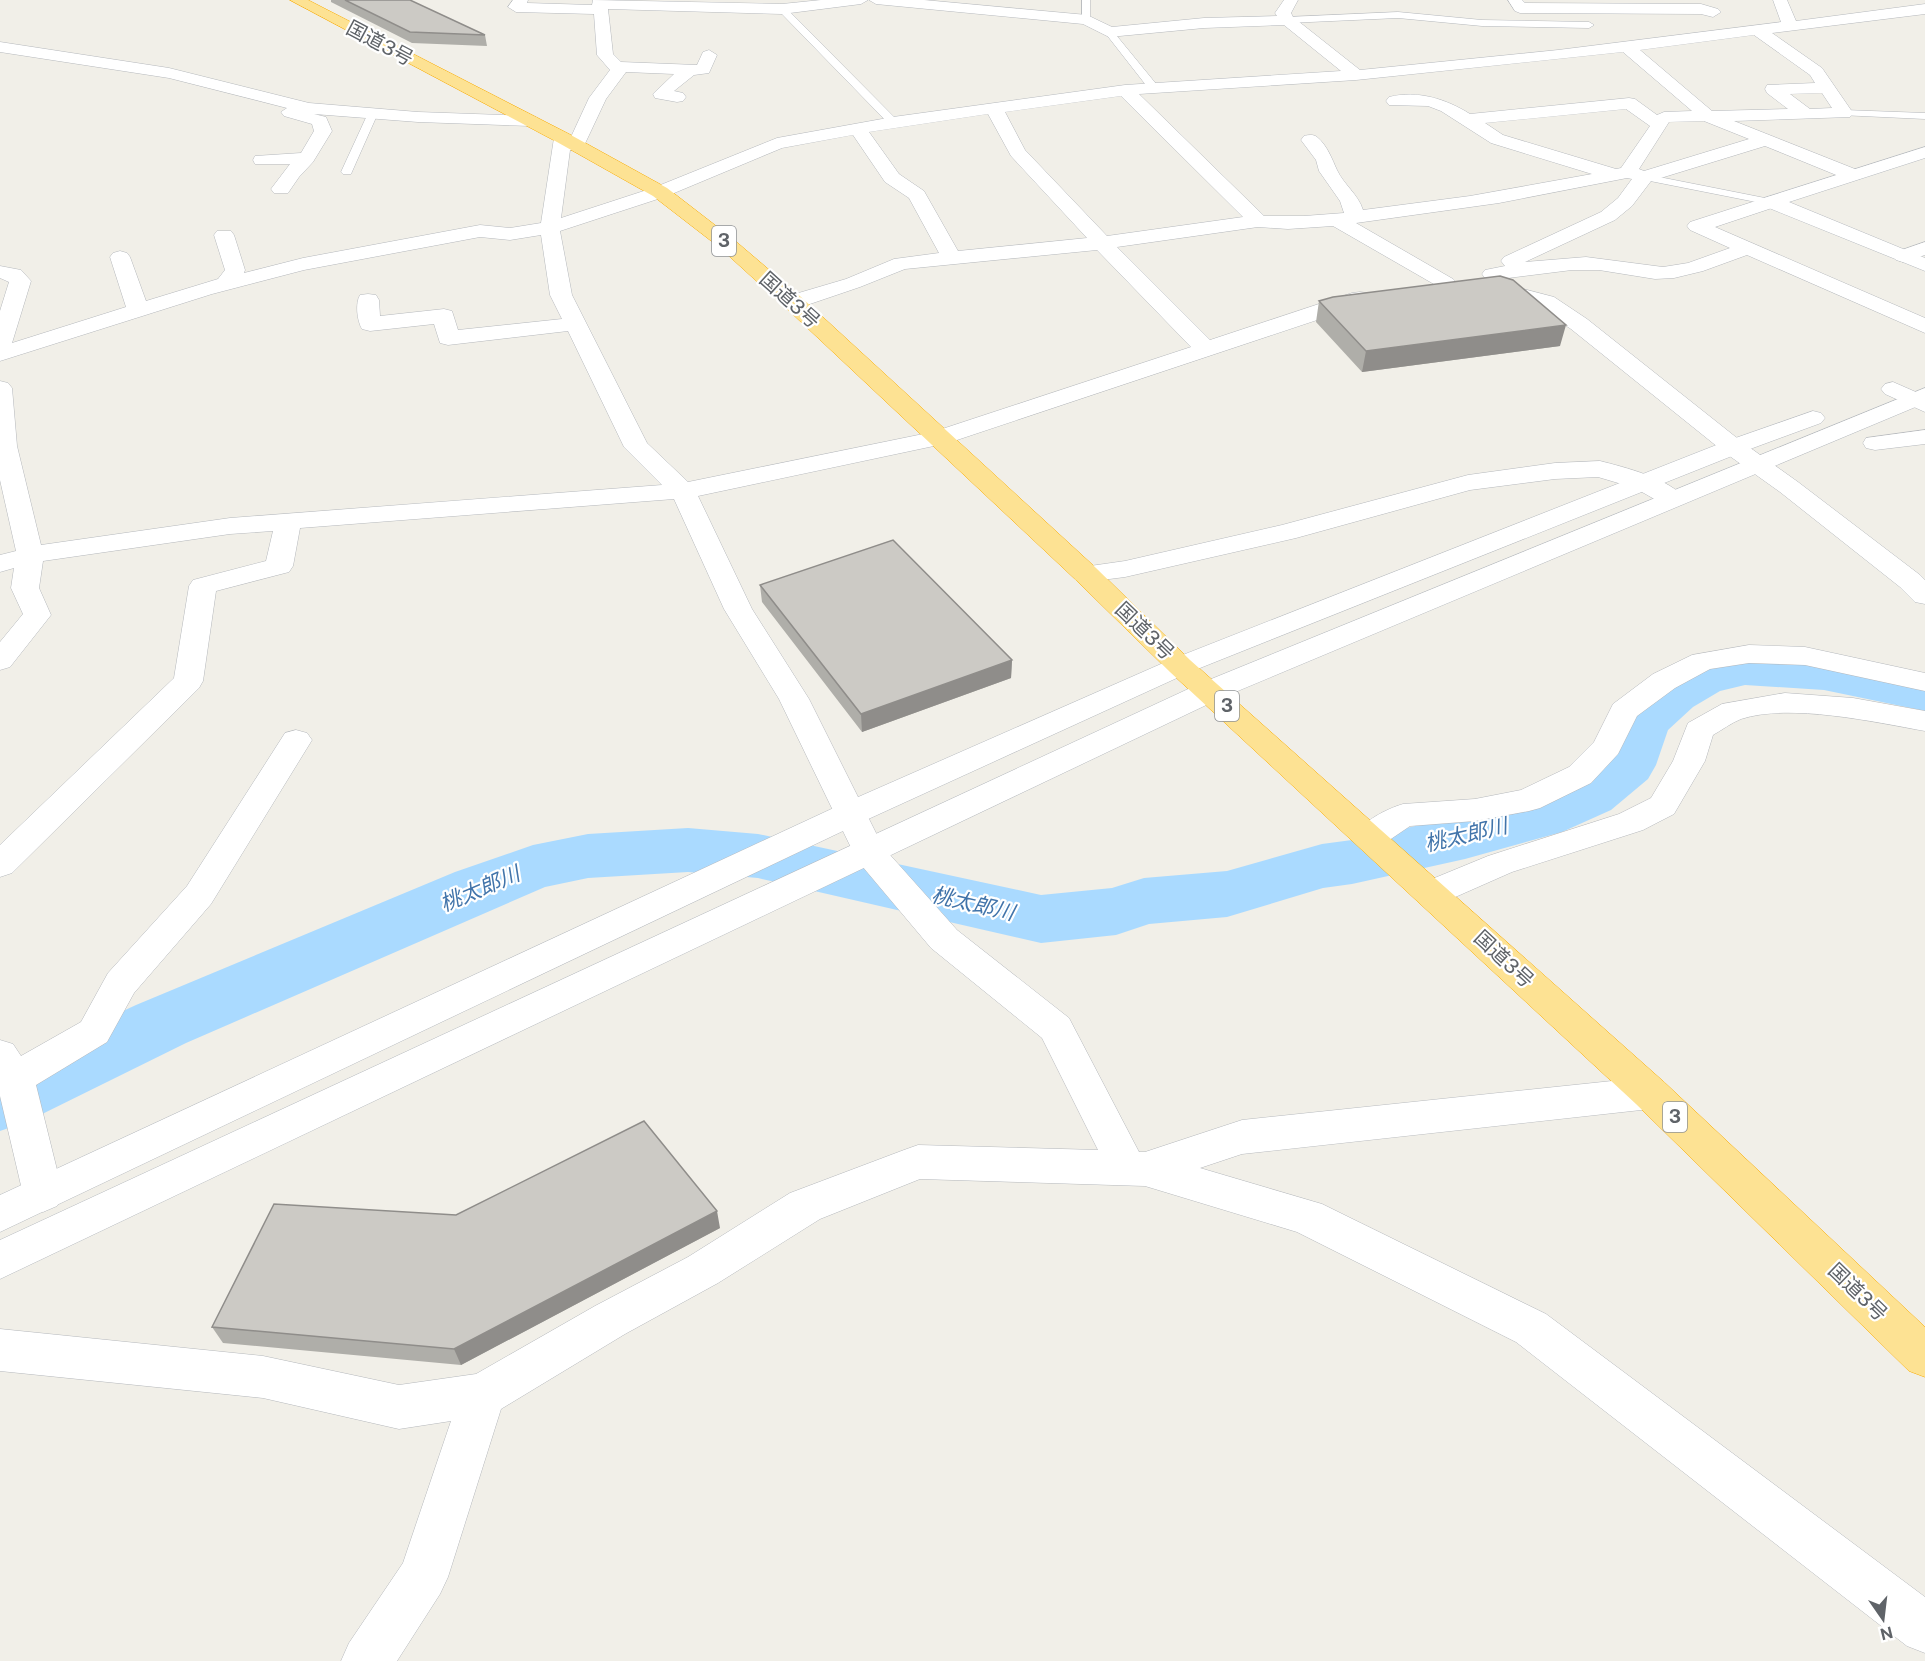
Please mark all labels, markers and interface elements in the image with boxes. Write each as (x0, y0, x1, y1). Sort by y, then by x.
street label: 国道3号 (342, 15, 418, 71)
road number: 3 (712, 226, 736, 256)
street label: 国道3号 (755, 267, 825, 333)
street label: 国道3号 (1111, 597, 1179, 665)
road number: 3 (1215, 691, 1239, 721)
water label: 桃太郎川 (1422, 812, 1512, 856)
water label: 桃太郎川 (436, 860, 525, 916)
water label: 桃太郎川 (929, 882, 1019, 926)
street label: 国道3号 (1469, 925, 1539, 993)
road number: 3 (1663, 1102, 1687, 1132)
street label: 国道3号 (1824, 1258, 1892, 1326)
north arrow (1853, 1589, 1913, 1649)
text: N (1878, 1622, 1895, 1644)

